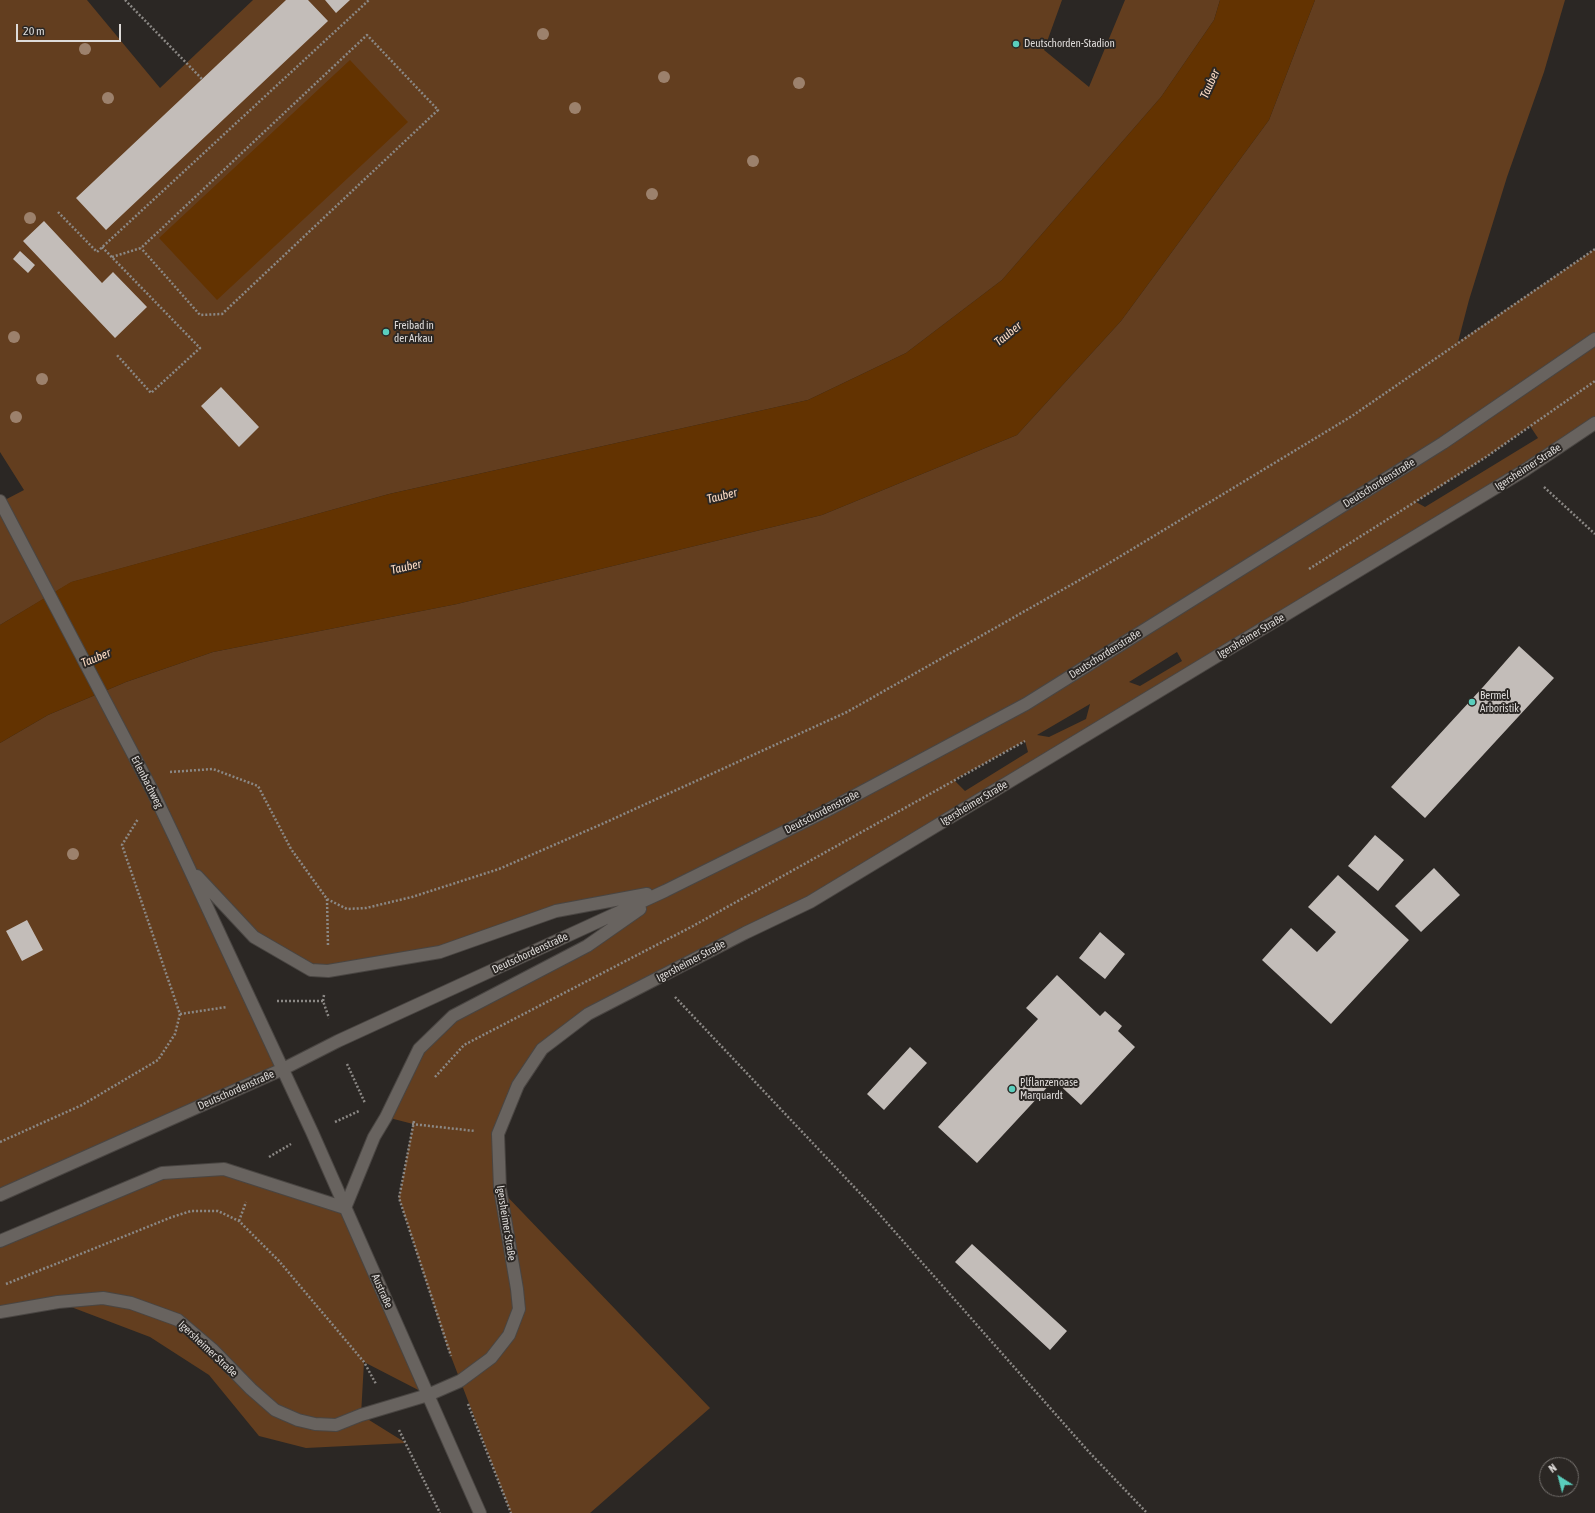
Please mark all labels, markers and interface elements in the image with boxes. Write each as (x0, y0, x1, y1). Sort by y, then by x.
scale bar (18, 16, 123, 42)
text: 20 m (23, 24, 45, 38)
place label: Deutschorden-Stadion (1024, 37, 1115, 51)
marker: Deutschorden-Stadion (1011, 39, 1021, 49)
water label: Tauber (1197, 67, 1223, 101)
place label: Freibad in der Arkau (394, 319, 434, 345)
water label: Tauber (992, 319, 1024, 349)
marker: Freibad in der Arkau (381, 327, 391, 337)
street label: Igersheimer Straße (1493, 441, 1563, 493)
street label: Deutschordenstraße (1341, 456, 1417, 510)
water label: Tauber (705, 485, 739, 507)
water label: Tauber (390, 557, 422, 577)
street label: Igersheimer Straße (1215, 611, 1287, 661)
street label: Deutschordenstraße (1067, 627, 1143, 681)
water label: Tauber (79, 646, 113, 670)
place label: Bermel Arboristik (1480, 689, 1519, 715)
marker: Bermel Arboristik (1467, 697, 1477, 707)
street label: Erlenbachweg (128, 754, 166, 810)
street label: Igersheimer Straße (938, 778, 1010, 828)
street label: Deutschordenstraße (782, 787, 862, 837)
street label: Deutschordenstraße (490, 930, 570, 976)
street label: Igersheimer Straße (654, 937, 728, 985)
street label: Deutschordenstraße (196, 1067, 276, 1113)
place label: Plflanzenoase Marquardt (1020, 1076, 1078, 1102)
marker: Plflanzenoase Marquardt (1007, 1084, 1017, 1094)
street label: Igersheimer Straße (494, 1184, 518, 1262)
street label: Austraße (369, 1272, 395, 1310)
street label: Igersheimer Straße (176, 1318, 240, 1380)
north arrow (1539, 1457, 1579, 1497)
text: N (1546, 1461, 1559, 1475)

